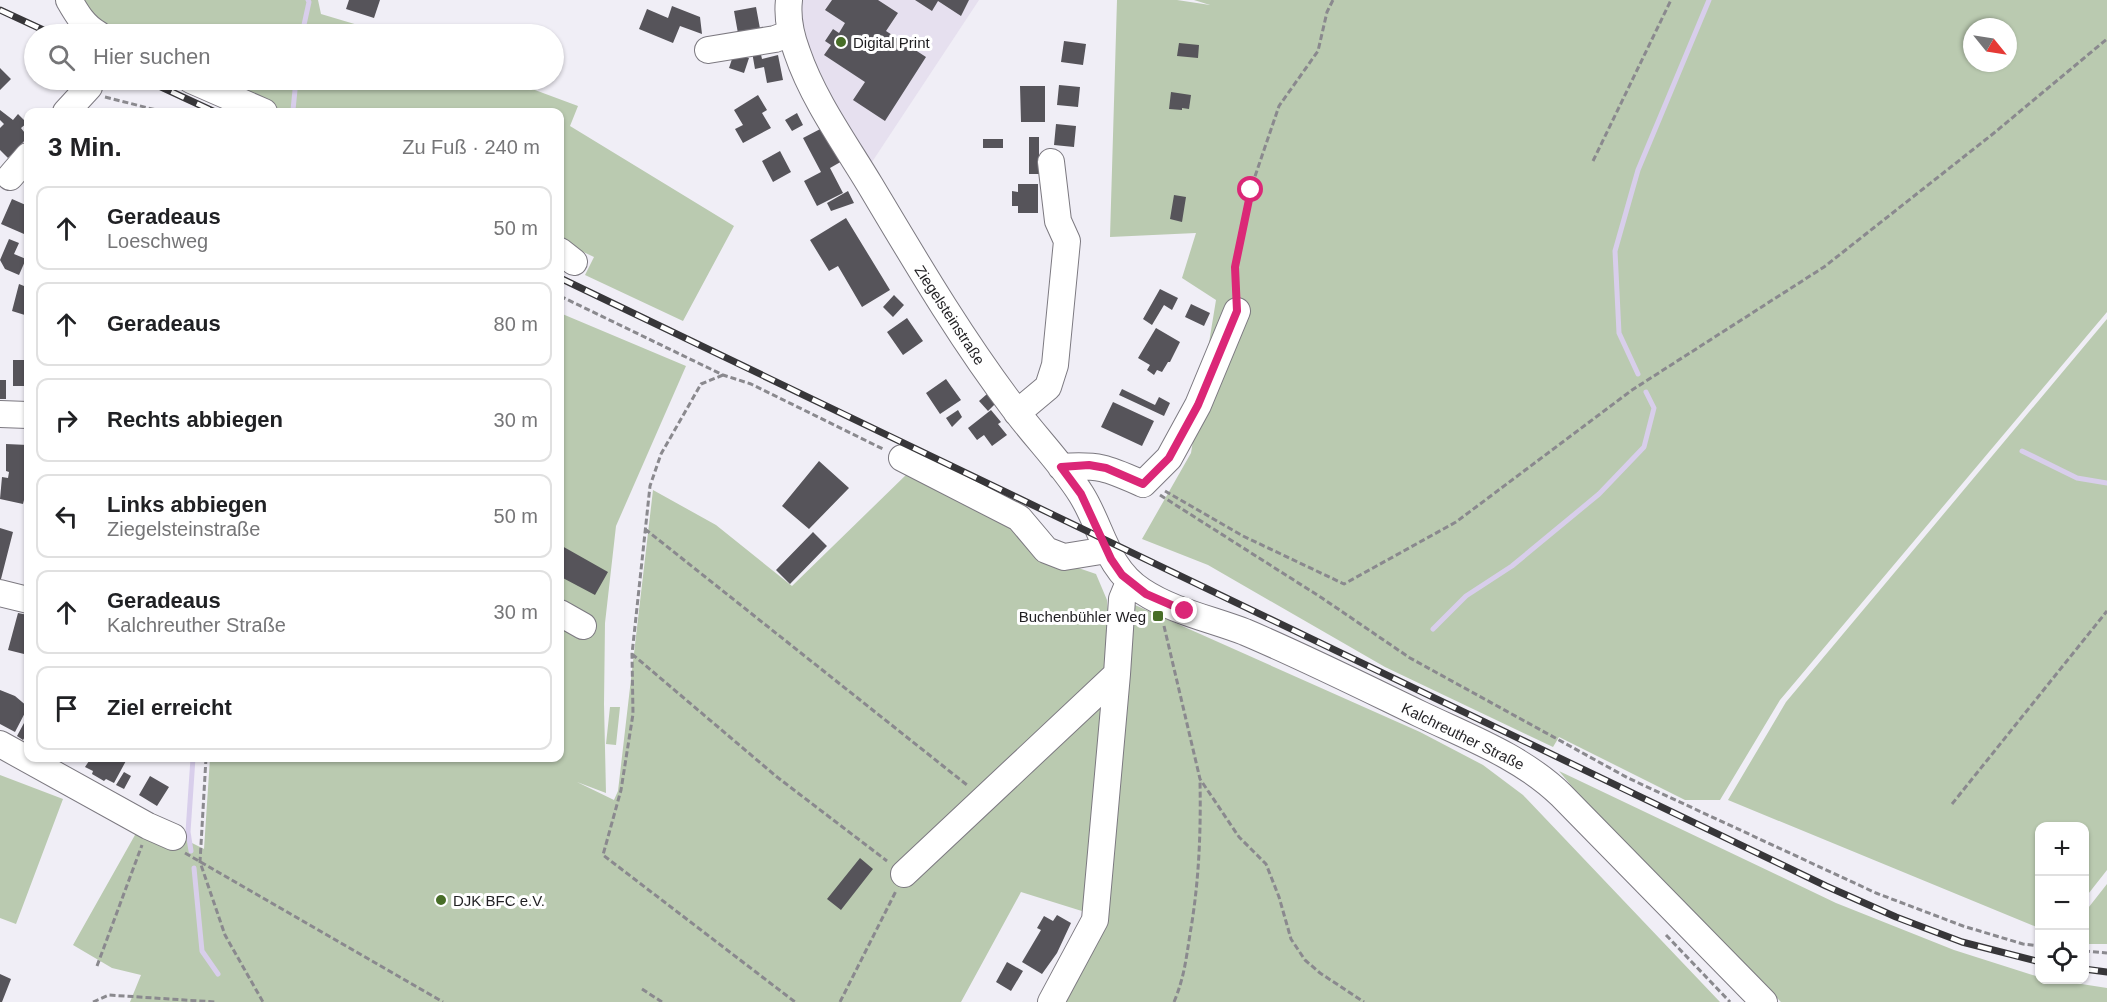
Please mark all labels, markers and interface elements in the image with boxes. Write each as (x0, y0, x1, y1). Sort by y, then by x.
north arrow (1963, 18, 2017, 72)
search box (24, 24, 564, 90)
place label: Digital Print (853, 34, 931, 51)
marker: Digital Print (834, 35, 848, 49)
icon: search (45, 41, 78, 74)
text: Hier suchen (93, 44, 210, 69)
text: 3 Min. (48, 132, 122, 162)
text: Zu Fuß · 240 m (402, 136, 540, 158)
route start (1237, 176, 1263, 202)
text: Geradeaus (107, 204, 221, 229)
icon: ahead (50, 212, 83, 245)
text: 50 m (494, 217, 538, 239)
text: Loeschweg (107, 230, 208, 252)
street label: Ziegelsteinstraße (912, 262, 988, 368)
icon: ahead (50, 308, 83, 341)
text: Geradeaus (107, 311, 221, 336)
text: 80 m (494, 313, 538, 335)
icon: right (50, 404, 83, 437)
text: Rechts abbiegen (107, 407, 283, 432)
text: 30 m (494, 409, 538, 431)
text: Links abbiegen (107, 492, 267, 517)
icon: left (50, 500, 83, 533)
text: 50 m (494, 505, 538, 527)
text: Ziegelsteinstraße (107, 518, 260, 540)
text: Geradeaus (107, 588, 221, 613)
icon: ahead (50, 596, 83, 629)
route end (1171, 597, 1197, 623)
text: 30 m (494, 601, 538, 623)
place label: Buchenbühler Weg (1019, 608, 1146, 625)
marker: Buchenbühler Weg (1151, 609, 1165, 623)
text: Kalchreuther Straße (107, 614, 286, 636)
icon: arrive (50, 692, 83, 725)
text: Ziel erreicht (107, 695, 232, 720)
street label: Kalchreuther Straße (1399, 699, 1527, 773)
map controls (2035, 822, 2089, 984)
button: + (2035, 822, 2089, 876)
button: − (2035, 876, 2089, 930)
place label: DJK BFC e.V. (453, 892, 545, 909)
marker: DJK BFC e.V. (434, 893, 448, 907)
button: locate (2035, 930, 2089, 984)

